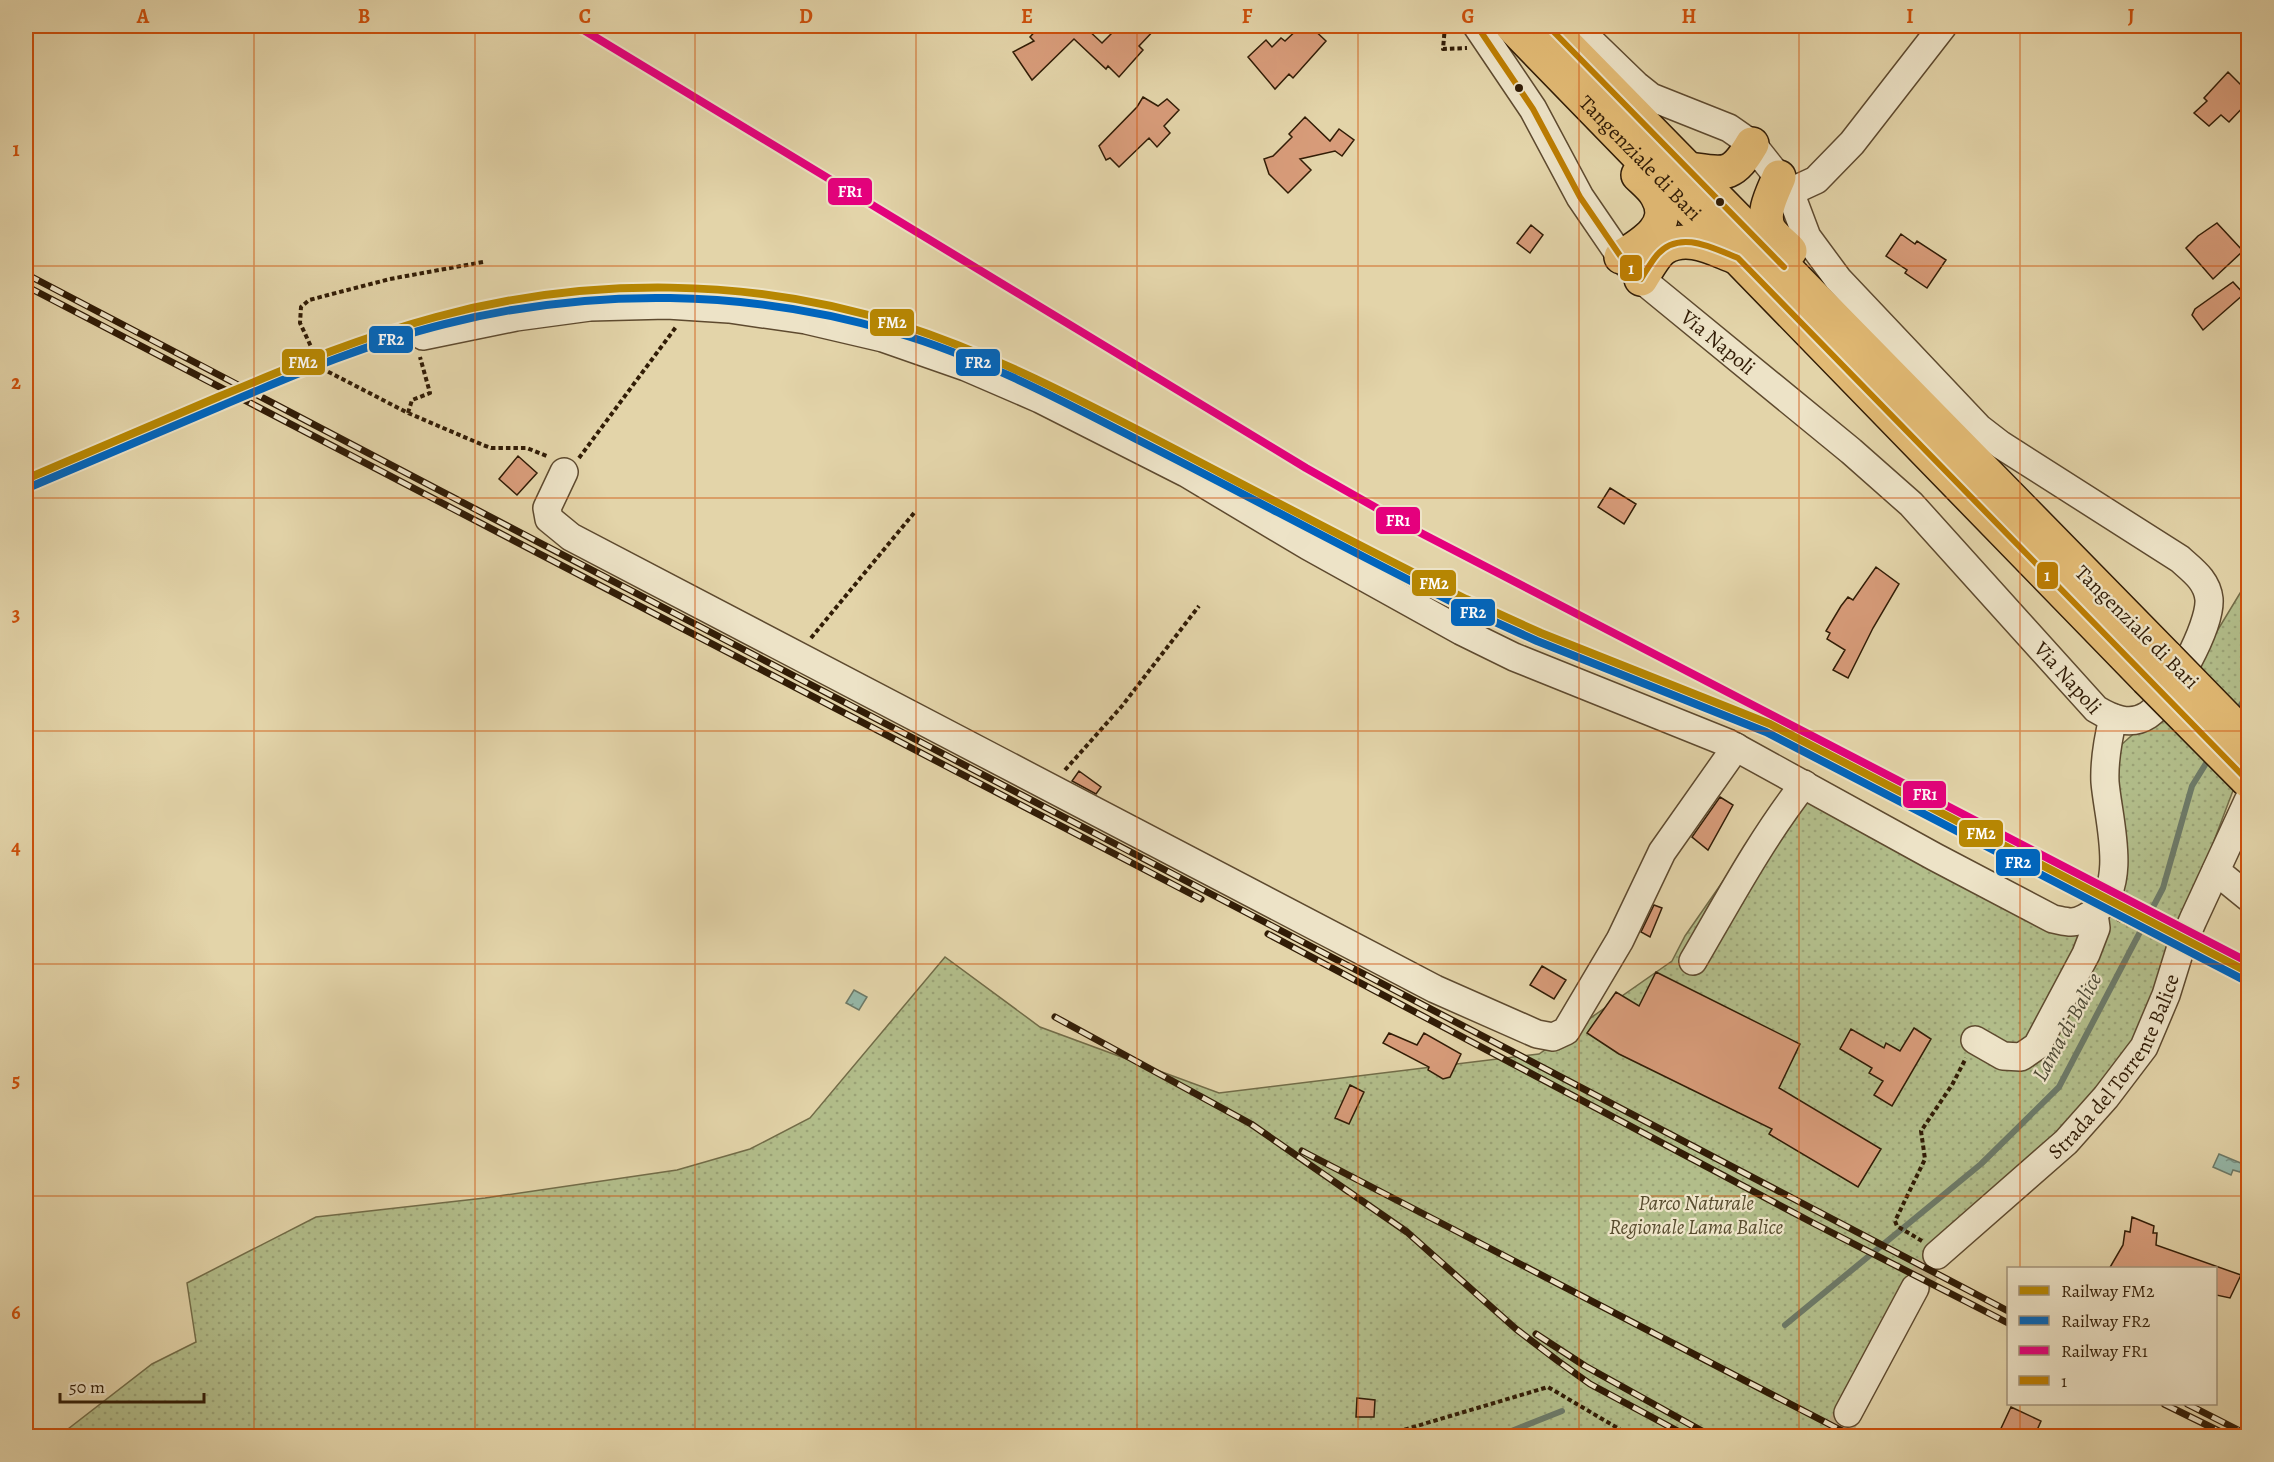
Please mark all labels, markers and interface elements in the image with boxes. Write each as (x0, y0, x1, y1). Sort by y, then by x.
text: A (136, 3, 150, 30)
text: B (358, 3, 370, 30)
text: C (579, 3, 591, 30)
text: D (799, 3, 813, 30)
text: E (1021, 3, 1033, 30)
text: F (1242, 3, 1253, 30)
text: G (1461, 3, 1475, 30)
text: H (1682, 3, 1697, 30)
text: I (1906, 3, 1914, 30)
text: J (2128, 3, 2135, 30)
unlabelled marker (1513, 82, 1525, 94)
street label: Tangenziale di Bari (1573, 89, 1708, 227)
text: 1 (12, 136, 20, 163)
line badge: FR1 (827, 177, 873, 206)
text: FR1 (838, 181, 863, 203)
unlabelled marker (1714, 196, 1726, 208)
line badge: 1 (1619, 254, 1643, 282)
text: 1 (1628, 258, 1634, 280)
street label: Via Napoli (1674, 303, 1761, 381)
line badge: FM2 (869, 308, 915, 337)
text: FM2 (877, 312, 907, 334)
line badge: FR2 (368, 325, 414, 354)
text: FR2 (378, 329, 405, 351)
line badge: FM2 (281, 348, 326, 376)
line badge: FR2 (955, 348, 1001, 377)
text: FM2 (288, 352, 318, 374)
text: FR2 (965, 352, 992, 374)
text: 2 (11, 369, 21, 396)
line badge: FR1 (1375, 506, 1421, 535)
text: FR1 (1386, 510, 1411, 532)
street label: Tangenziale di Bari (2069, 559, 2205, 695)
line badge: 1 (2036, 561, 2059, 590)
text: 1 (2044, 565, 2050, 587)
line badge: FM2 (1411, 569, 1457, 597)
text: FM2 (1419, 573, 1449, 595)
line badge: FR2 (1450, 598, 1496, 627)
text: 3 (12, 601, 20, 628)
text: FR2 (1460, 602, 1487, 624)
street label: Via Napoli (2027, 635, 2108, 720)
line badge: FR1 (1902, 780, 1947, 809)
text: FR1 (1913, 784, 1938, 806)
line badge: FM2 (1958, 819, 2004, 848)
text: FM2 (1966, 823, 1996, 845)
text: 4 (11, 834, 21, 861)
line badge: FR2 (1995, 848, 2041, 877)
text: FR2 (2005, 852, 2032, 874)
water label: Lama di Balice (2025, 967, 2109, 1087)
street label: Strada del Torrente Balice (2042, 971, 2186, 1166)
text: 5 (12, 1067, 20, 1094)
park label: Parco Naturale Regionale Lama Balice (1609, 1189, 1783, 1241)
legend (2007, 1267, 2217, 1405)
text: Railway FM2 (2061, 1279, 2155, 1303)
text: 6 (11, 1299, 21, 1326)
text: Railway FR2 (2061, 1309, 2151, 1333)
text: Railway FR1 (2061, 1339, 2148, 1363)
scale bar (60, 1366, 204, 1404)
text: 1 (2061, 1369, 2067, 1393)
text: 50 m (69, 1375, 105, 1399)

